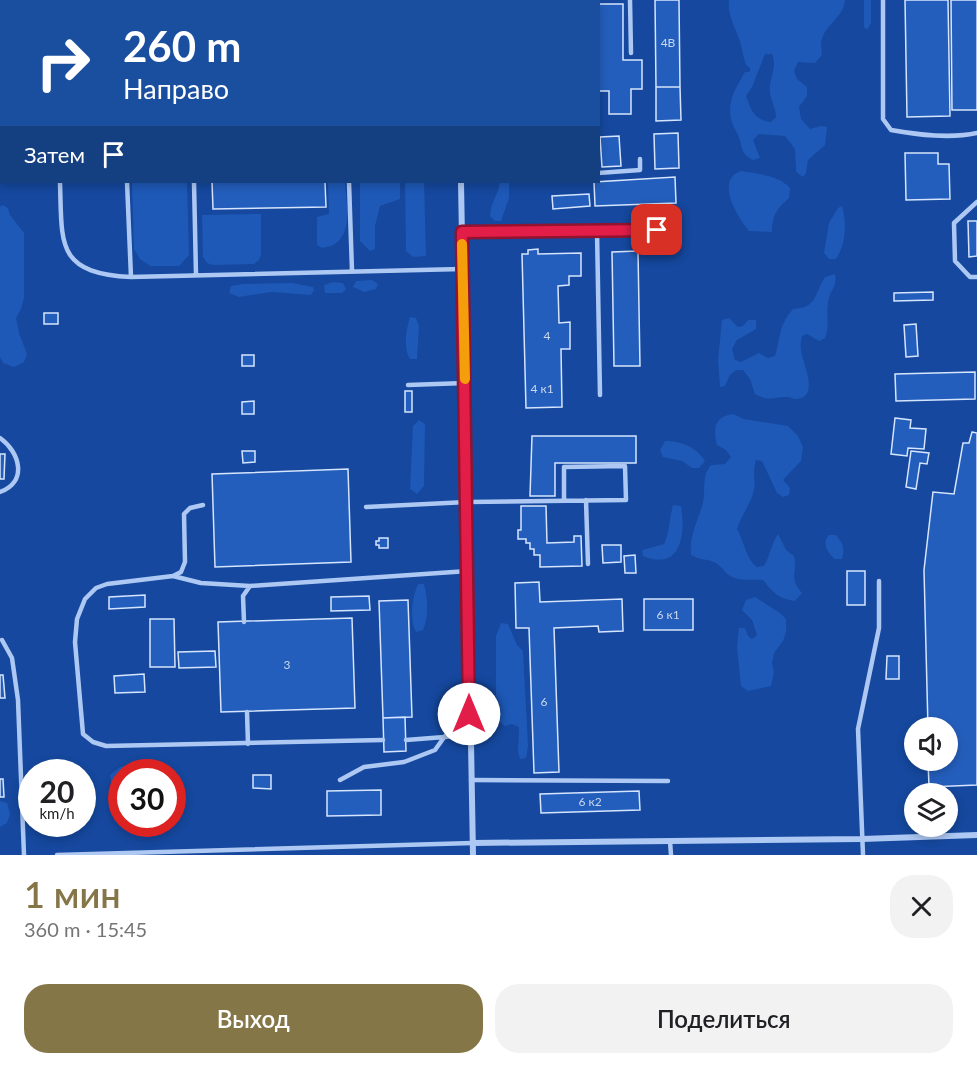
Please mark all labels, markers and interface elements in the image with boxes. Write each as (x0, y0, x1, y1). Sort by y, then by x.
text: 260 m (123, 21, 241, 71)
icon: right (24, 24, 102, 102)
house number: 4В (661, 35, 676, 50)
text: Направо (123, 72, 229, 105)
icon: arrive (97, 138, 130, 171)
text: Затем (24, 141, 85, 168)
pin (631, 204, 682, 255)
icon: arrive (640, 213, 673, 246)
house number: 4 (544, 328, 551, 343)
house number: 4 к1 (530, 381, 554, 396)
house number: 6 к1 (656, 607, 680, 622)
house number: 3 (284, 657, 291, 672)
position arrow (437, 682, 501, 746)
house number: 6 (541, 694, 548, 709)
map controls (904, 717, 958, 837)
button: sound (904, 717, 958, 771)
speed limit sign: 30 (108, 759, 186, 837)
text: 20 (40, 773, 74, 809)
button: layers (904, 783, 958, 837)
house number: 6 к2 (578, 794, 602, 809)
text: km/h (39, 804, 75, 822)
text: 1 мин (24, 872, 121, 916)
button: close (890, 875, 953, 938)
text: 360 m · 15:45 (24, 917, 147, 941)
button: Выход (24, 984, 483, 1053)
button: Поделиться (495, 984, 953, 1053)

